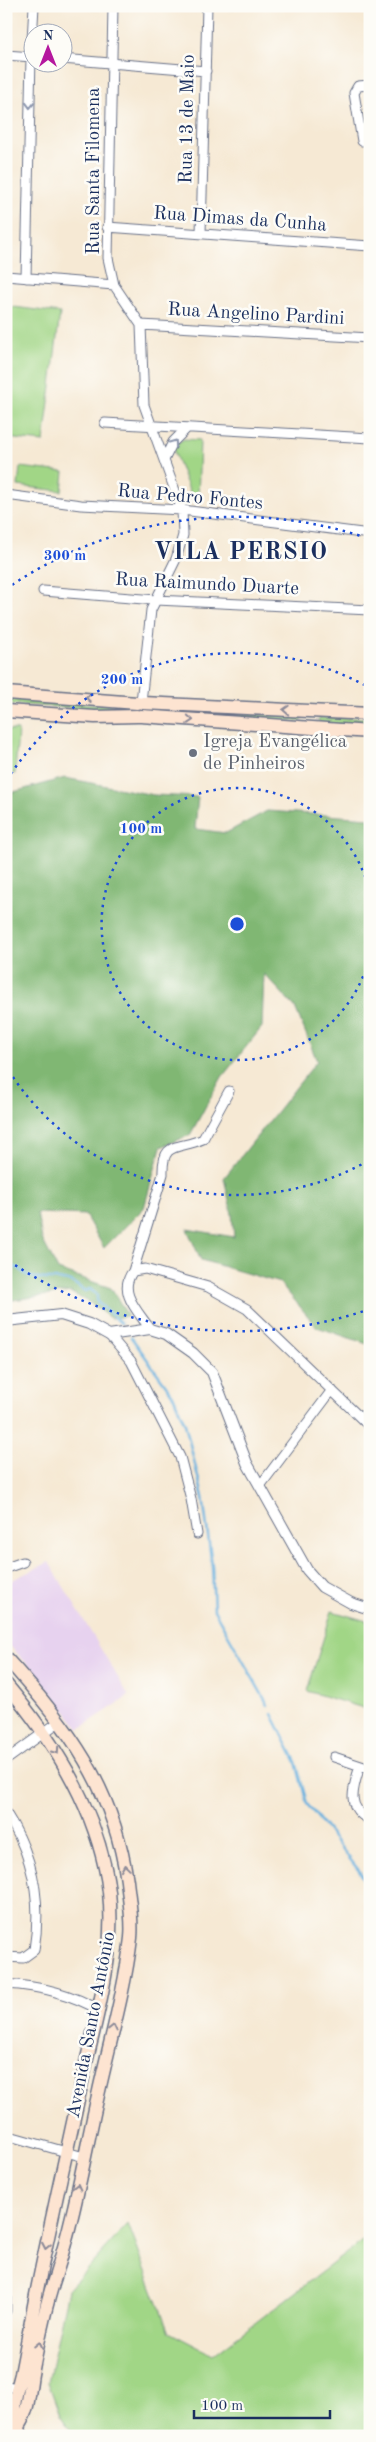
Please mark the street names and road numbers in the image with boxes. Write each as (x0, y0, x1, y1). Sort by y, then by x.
street label: Rua 13 de Maio (177, 54, 199, 184)
street label: Rua Santa Filomena (85, 87, 104, 255)
street label: Rua Dimas da Cunha (153, 204, 328, 236)
street label: Rua Angelino Pardini (167, 301, 345, 329)
street label: Rua Pedro Fontes (116, 482, 264, 514)
street label: Rua Raimundo Duarte (114, 571, 300, 599)
street label: Avenida Santo Antônio (65, 1930, 119, 2120)

